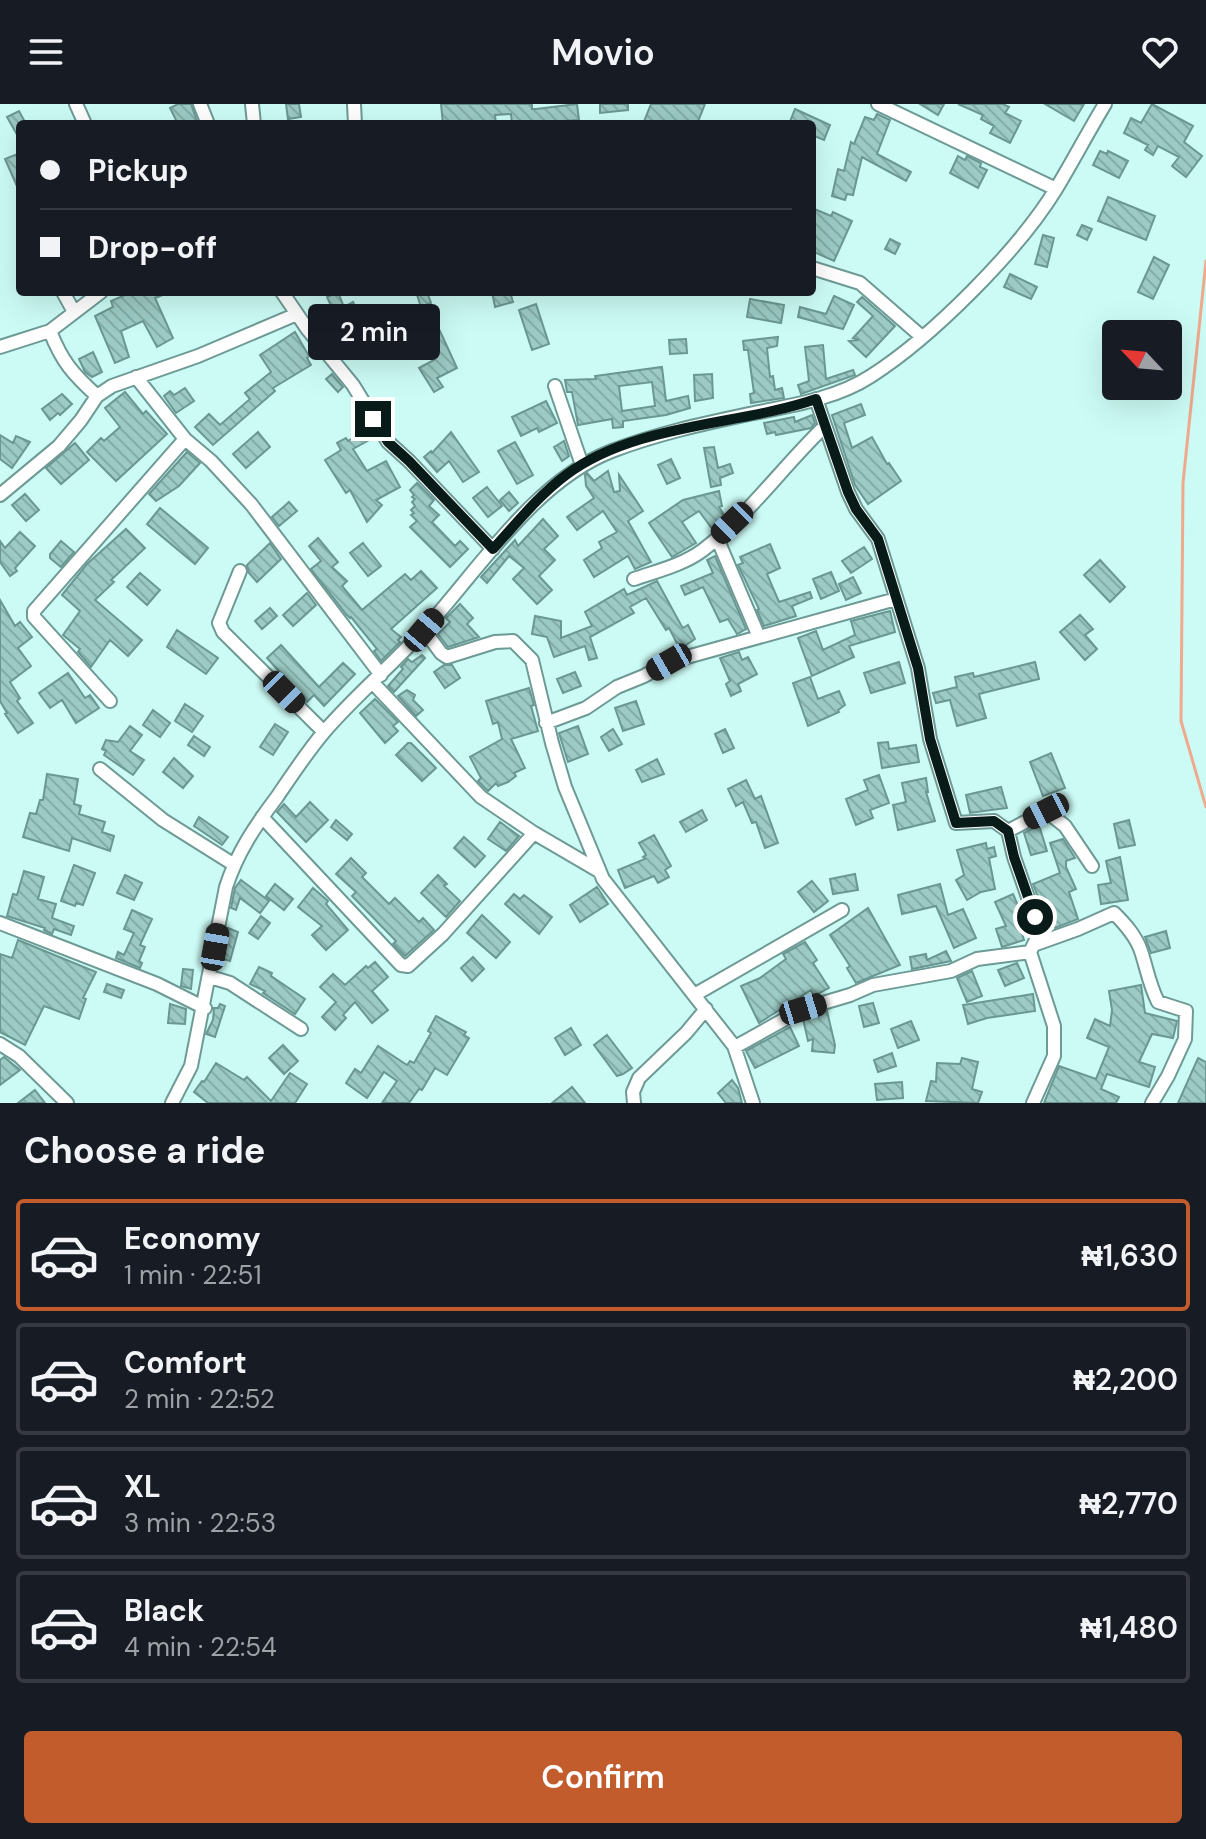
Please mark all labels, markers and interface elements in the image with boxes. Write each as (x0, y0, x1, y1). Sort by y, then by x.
text: Movio (551, 29, 655, 76)
icon: menu (24, 30, 68, 74)
icon: heart (1138, 30, 1182, 74)
text: Pickup (88, 151, 188, 190)
text: Drop-off (88, 228, 217, 267)
callout: 2 min (307, 303, 439, 359)
text: 2 min (340, 315, 408, 349)
north arrow (1102, 320, 1182, 400)
map controls (1102, 320, 1182, 400)
route end (355, 401, 391, 437)
car (706, 498, 758, 548)
car (399, 604, 449, 656)
car (642, 640, 696, 684)
car (259, 667, 309, 717)
car (1019, 789, 1073, 833)
route start (1017, 899, 1053, 935)
car (199, 921, 231, 973)
car (777, 991, 829, 1027)
text: Choose a ride (24, 1127, 265, 1174)
icon: car (28, 1219, 100, 1291)
text: Economy (124, 1219, 261, 1258)
text: ₦1,630 (1081, 1236, 1178, 1275)
text: 1 min · 22:51 (124, 1258, 262, 1292)
icon: car (28, 1343, 100, 1415)
text: Comfort (124, 1343, 247, 1382)
text: ₦2,200 (1073, 1360, 1178, 1399)
text: 2 min · 22:52 (124, 1382, 275, 1416)
icon: car (28, 1467, 100, 1539)
text: XL (124, 1467, 161, 1506)
text: ₦2,770 (1079, 1484, 1178, 1523)
text: 3 min · 22:53 (124, 1506, 276, 1540)
icon: car (28, 1591, 100, 1663)
text: Black (124, 1591, 204, 1630)
text: ₦1,480 (1080, 1608, 1178, 1647)
text: 4 min · 22:54 (124, 1630, 277, 1664)
button: Confirm (24, 1731, 1182, 1823)

